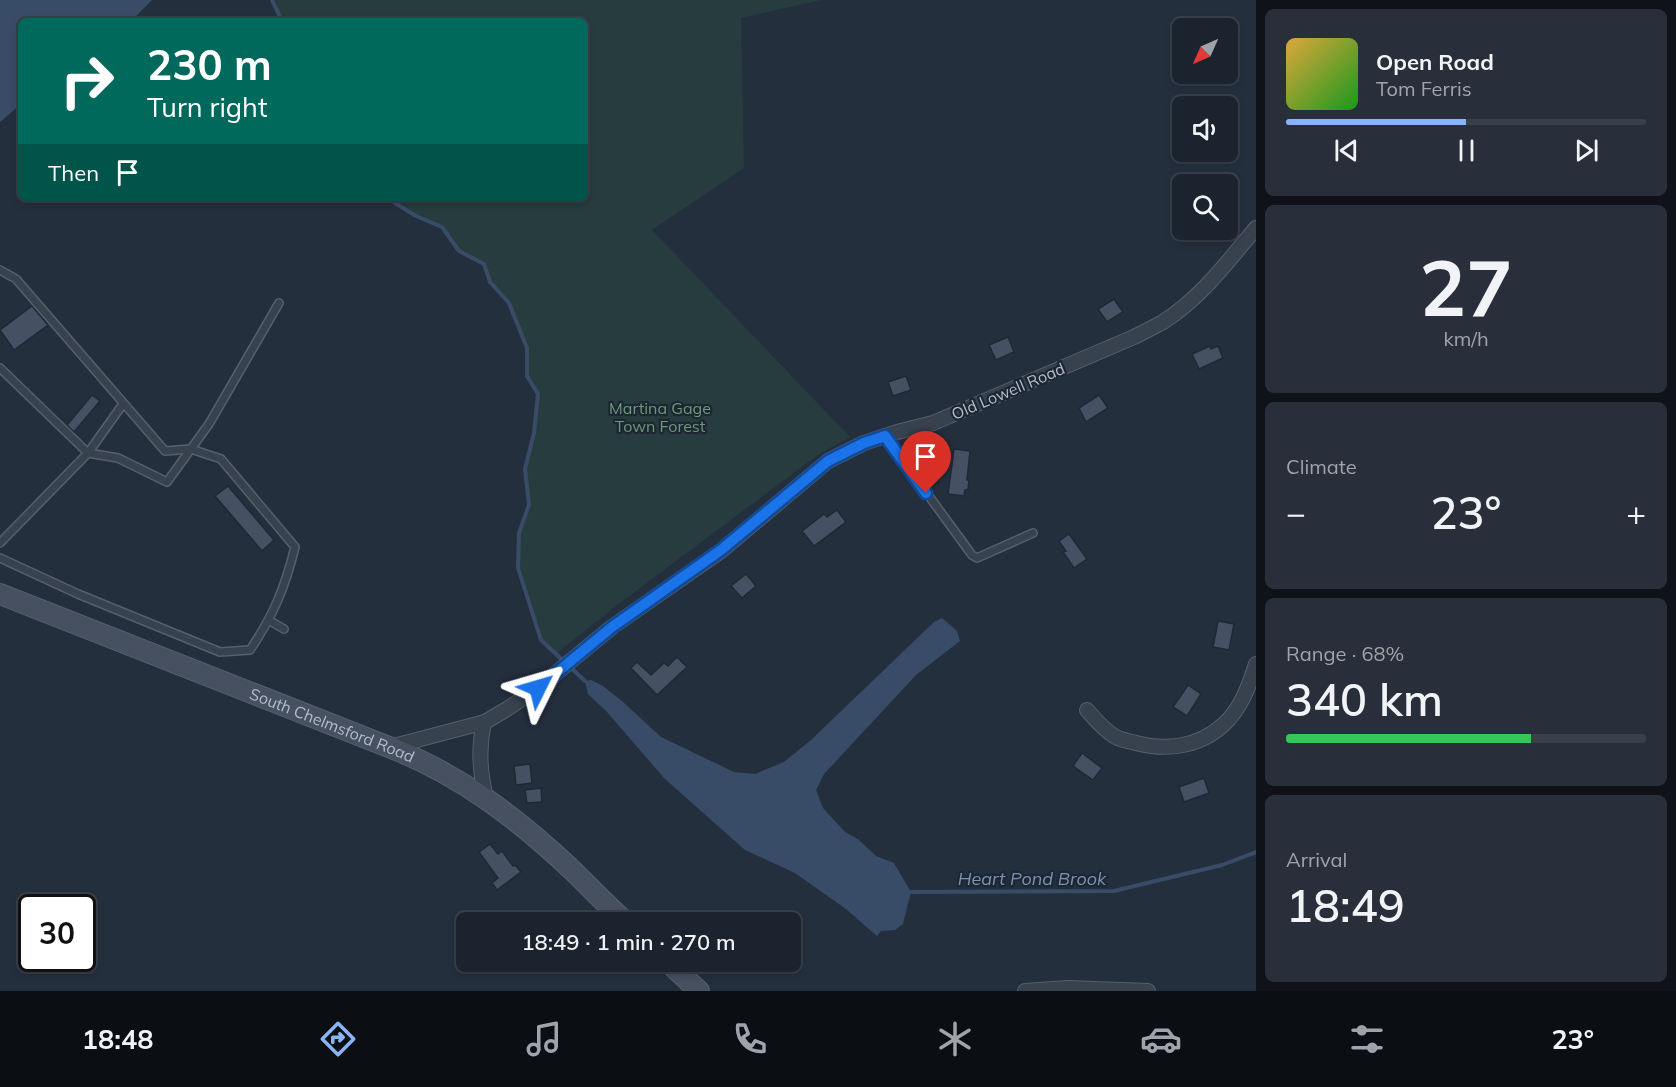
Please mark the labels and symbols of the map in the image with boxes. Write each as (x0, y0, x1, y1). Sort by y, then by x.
north arrow (1172, 18, 1238, 84)
street label: Old Lowell Road (948, 358, 1068, 424)
park label: Martina Gage Town Forest (609, 398, 711, 436)
pin (900, 431, 951, 493)
position arrow (506, 656, 570, 720)
street label: South Chelmsford Road (247, 683, 418, 767)
water label: Heart Pond Brook (958, 867, 1107, 890)
speed limit sign: 30 (18, 894, 96, 972)

